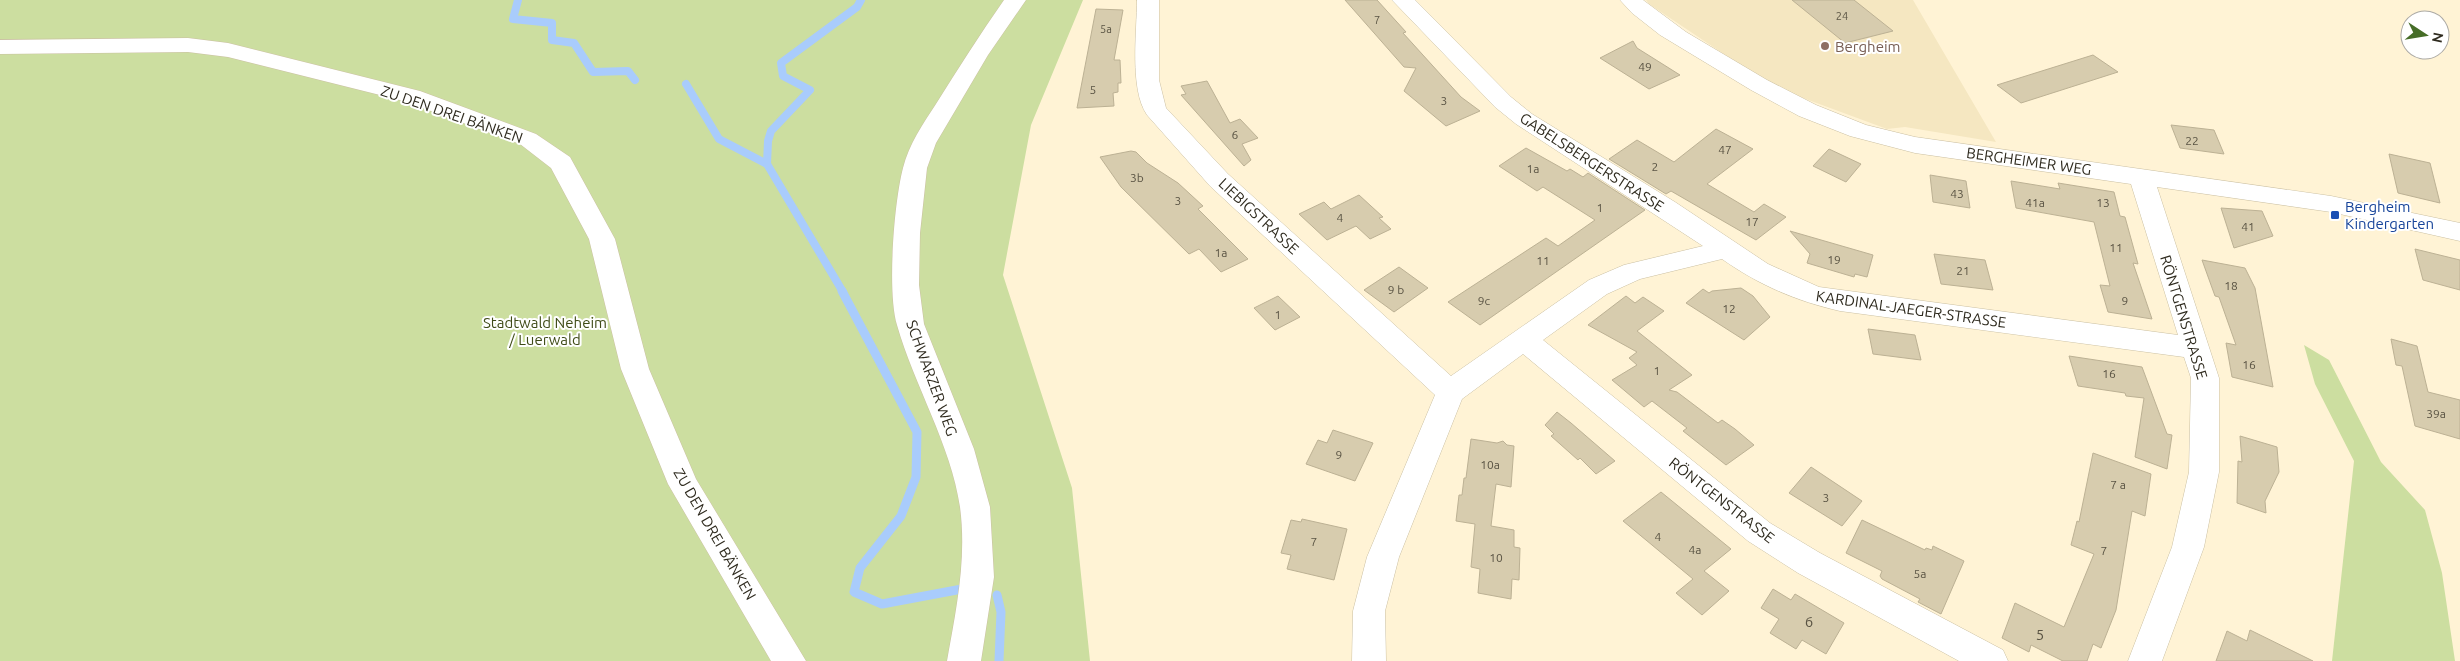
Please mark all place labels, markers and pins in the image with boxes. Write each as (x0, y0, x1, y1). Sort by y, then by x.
place label: Bergheim (1835, 38, 1901, 55)
marker: Bergheim (1819, 40, 1831, 52)
place label: Bergheim Kindergarten (2345, 198, 2434, 232)
marker: Bergheim Kindergarten (2329, 209, 2341, 221)

